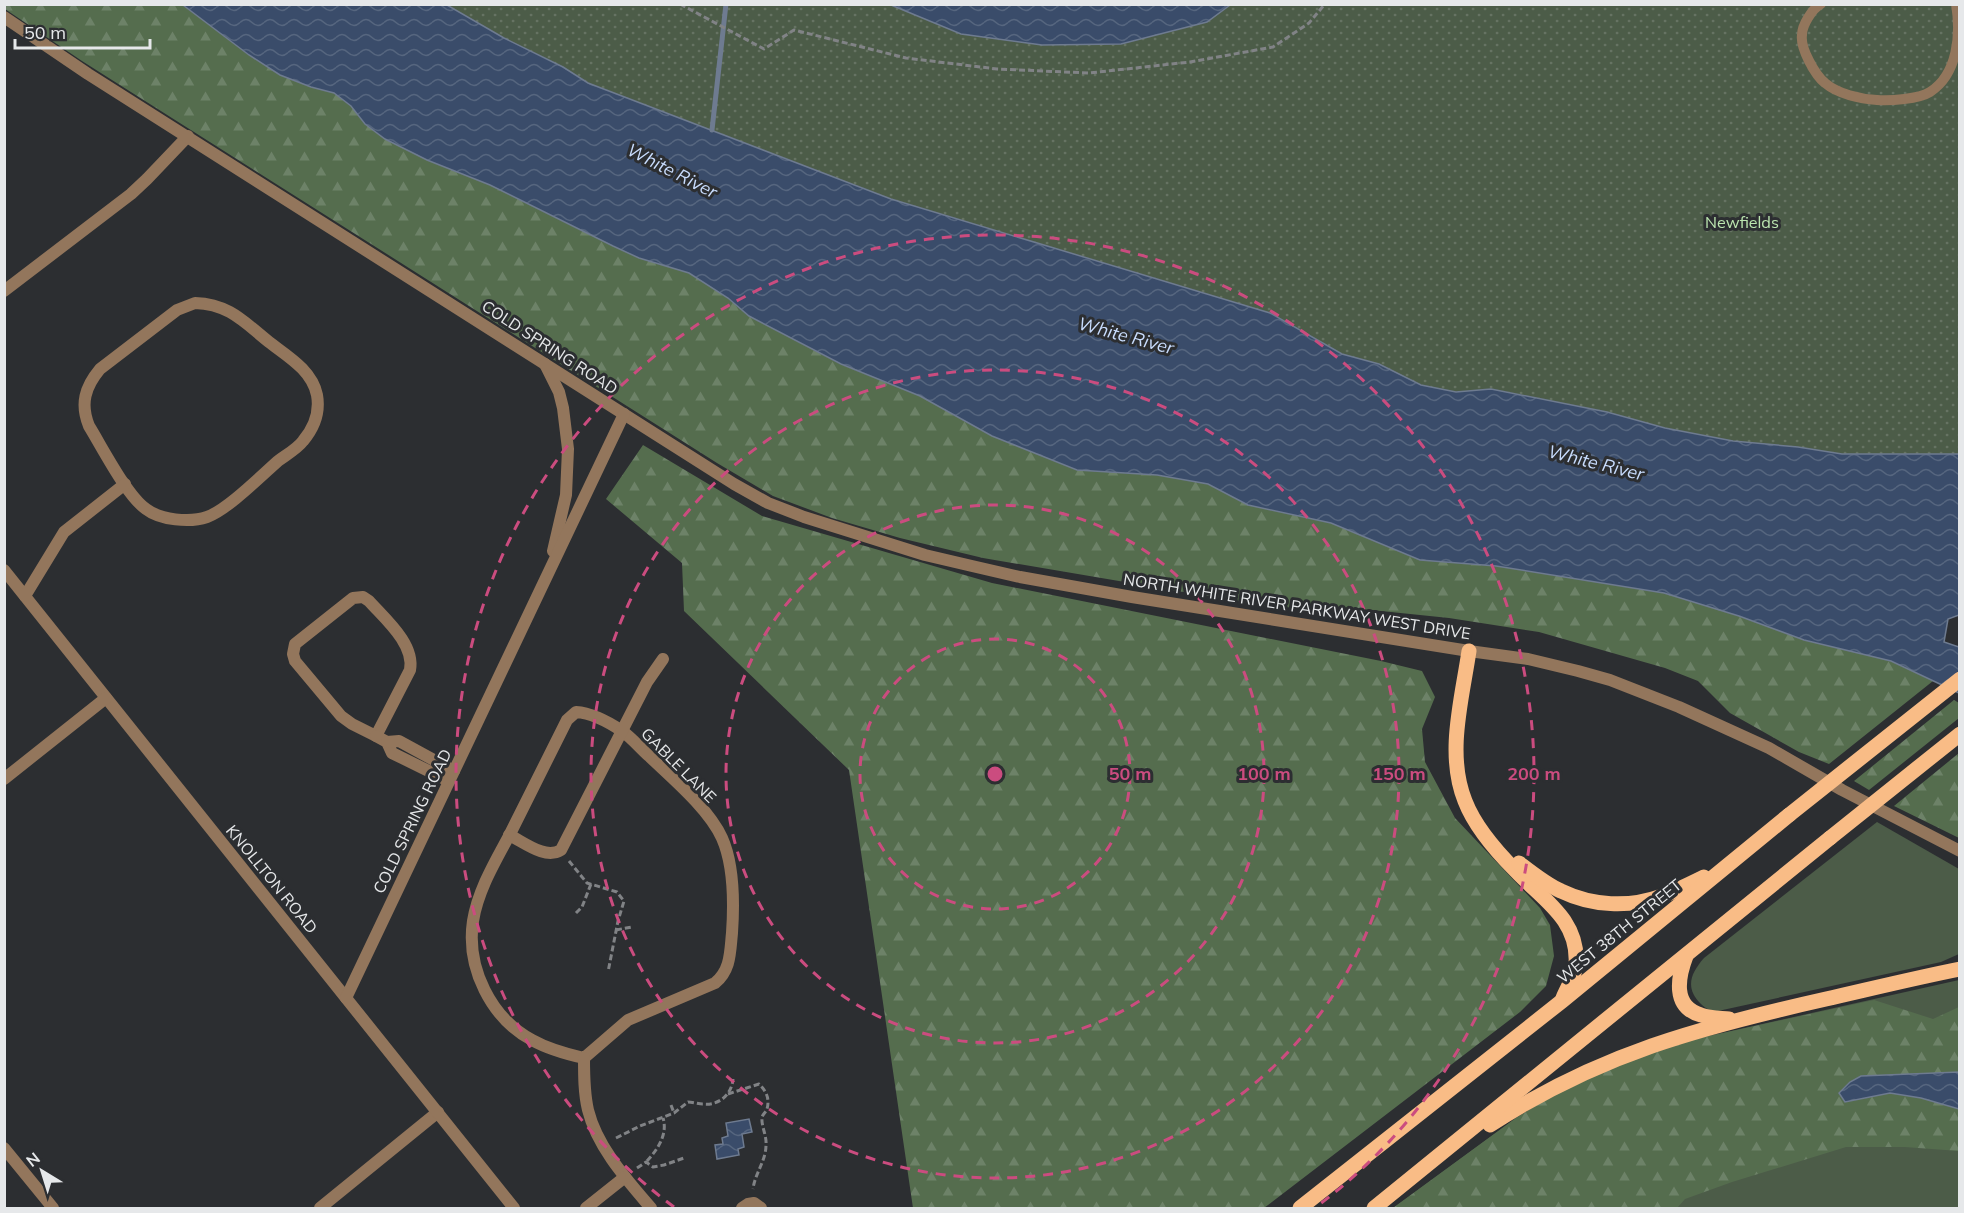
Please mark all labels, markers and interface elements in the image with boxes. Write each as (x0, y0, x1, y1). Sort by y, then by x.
scale bar (15, 12, 150, 50)
text: 50 m (24, 21, 66, 44)
water label: White River (623, 138, 722, 204)
park label: Newfields (1705, 212, 1779, 232)
street label: COLD SPRING ROAD (478, 296, 622, 398)
water label: White River (1076, 312, 1178, 360)
water label: White River (1546, 439, 1648, 486)
street label: NORTH WHITE RIVER PARKWAY WEST DRIVE (1122, 569, 1472, 643)
street label: GABLE LANE (637, 723, 721, 807)
street label: COLD SPRING ROAD (368, 746, 456, 896)
text: 50 m (1109, 762, 1151, 785)
text: 100 m (1237, 762, 1291, 785)
text: 150 m (1372, 762, 1426, 785)
text: 200 m (1507, 762, 1561, 785)
centre of rings (985, 764, 1005, 784)
street label: KNOLLTON ROAD (222, 821, 322, 937)
street label: WEST 38TH STREET (1553, 874, 1686, 987)
north arrow (12, 1141, 72, 1201)
text: N (22, 1148, 44, 1171)

